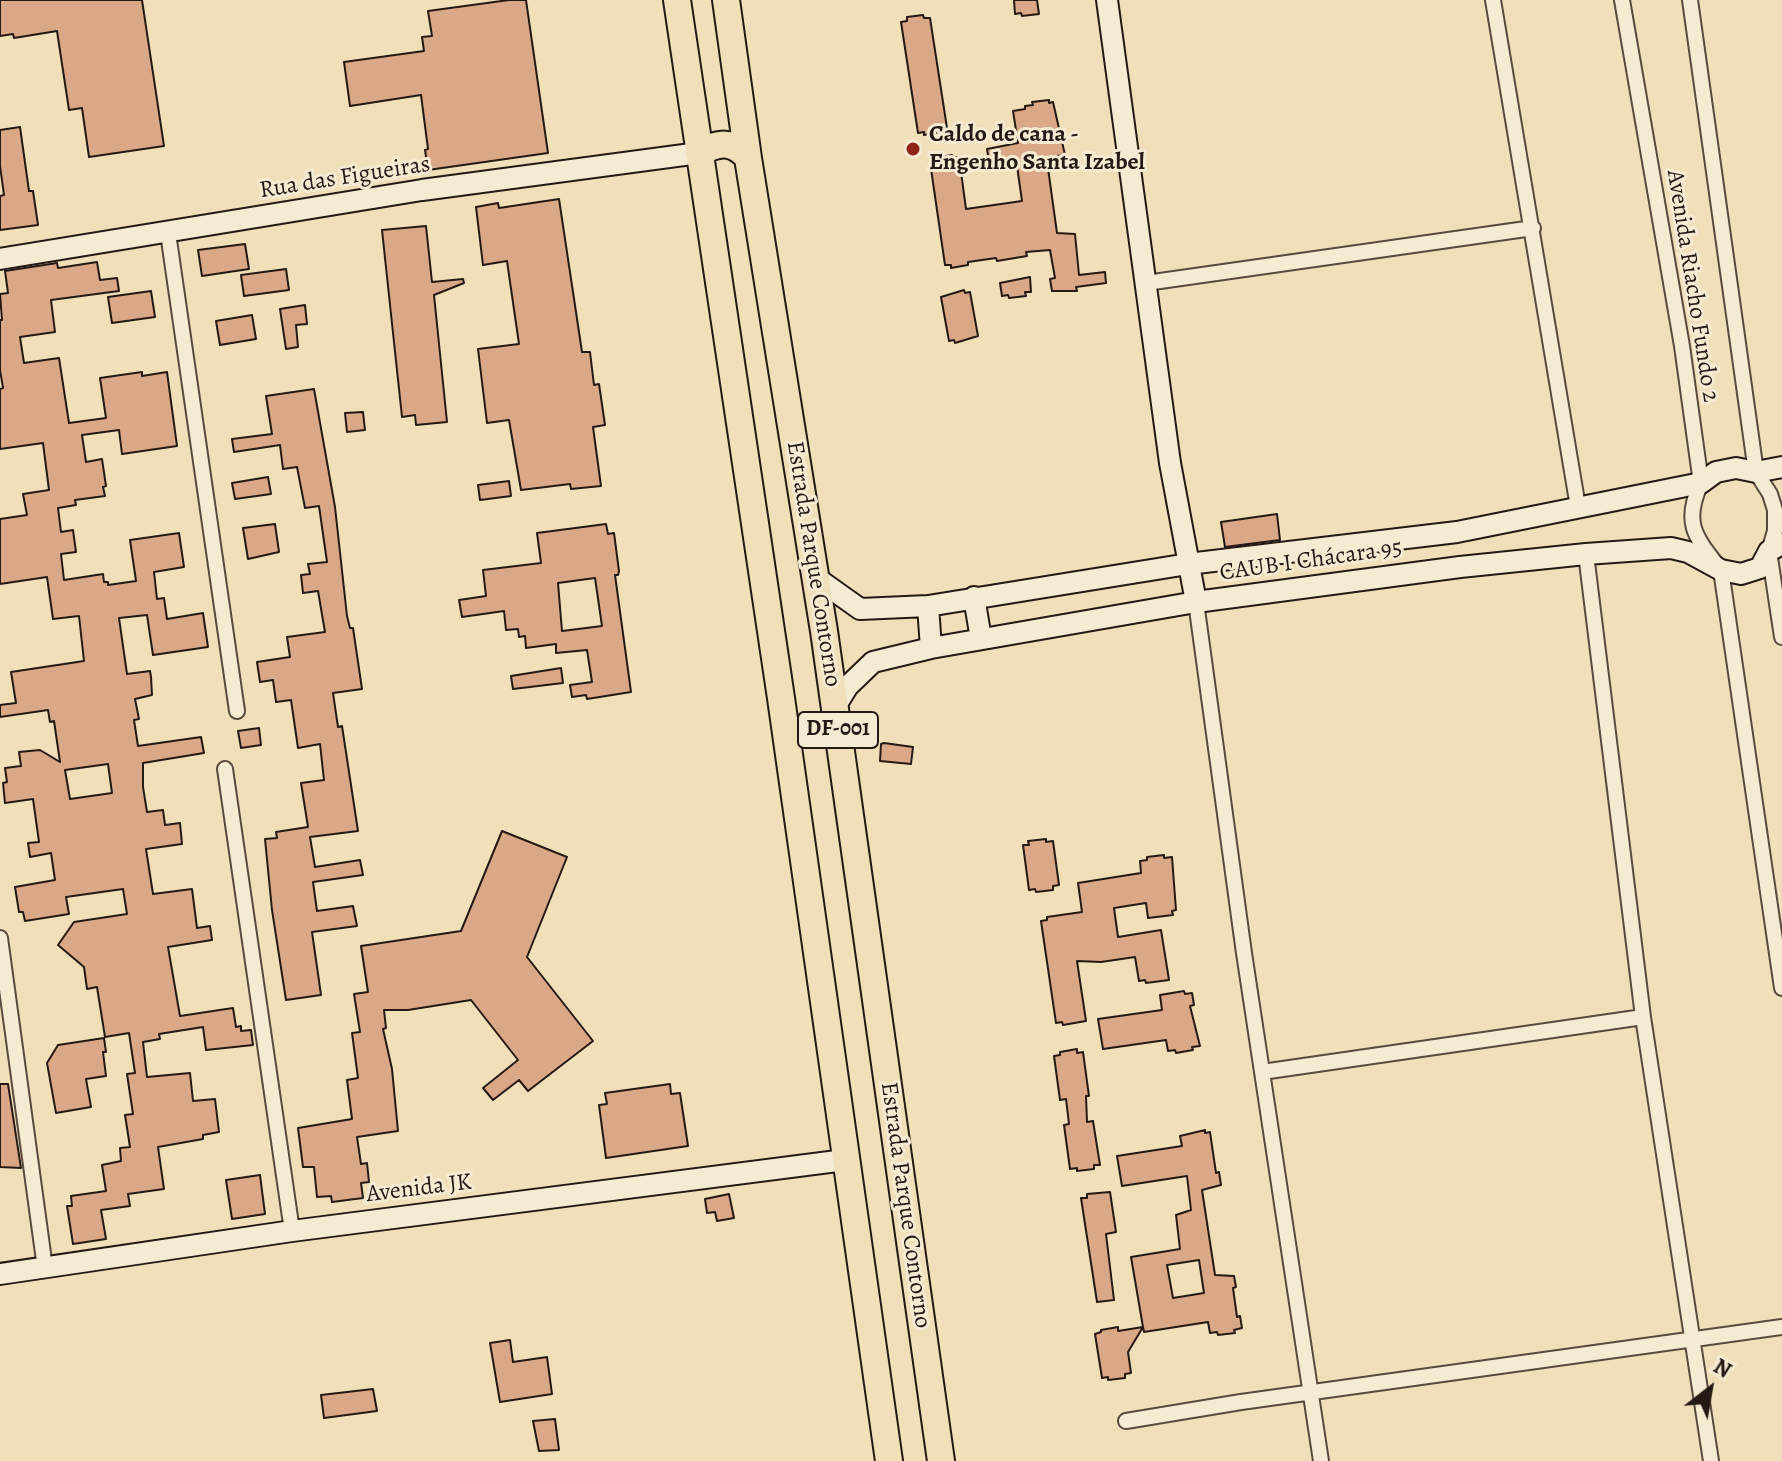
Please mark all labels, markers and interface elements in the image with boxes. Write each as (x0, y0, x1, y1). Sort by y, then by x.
place label: Caldo de cana - Engenho Santa Izabel (929, 121, 1145, 177)
marker: Caldo de cana - Engenho Santa Izabel (904, 140, 922, 158)
street label: Rua das Figueiras (258, 150, 432, 206)
street label: Avenida Riacho Fundo 2 (1659, 168, 1725, 404)
street label: Estrada Parque Contorno (779, 439, 847, 689)
street label: CAUB I Chácara 95 (1218, 534, 1404, 588)
road number: DF-001 (798, 712, 878, 748)
street label: Estrada Parque Contorno (873, 1080, 937, 1330)
street label: Avenida JK (365, 1168, 473, 1210)
north arrow (1670, 1349, 1750, 1429)
text: N (1708, 1351, 1737, 1385)

